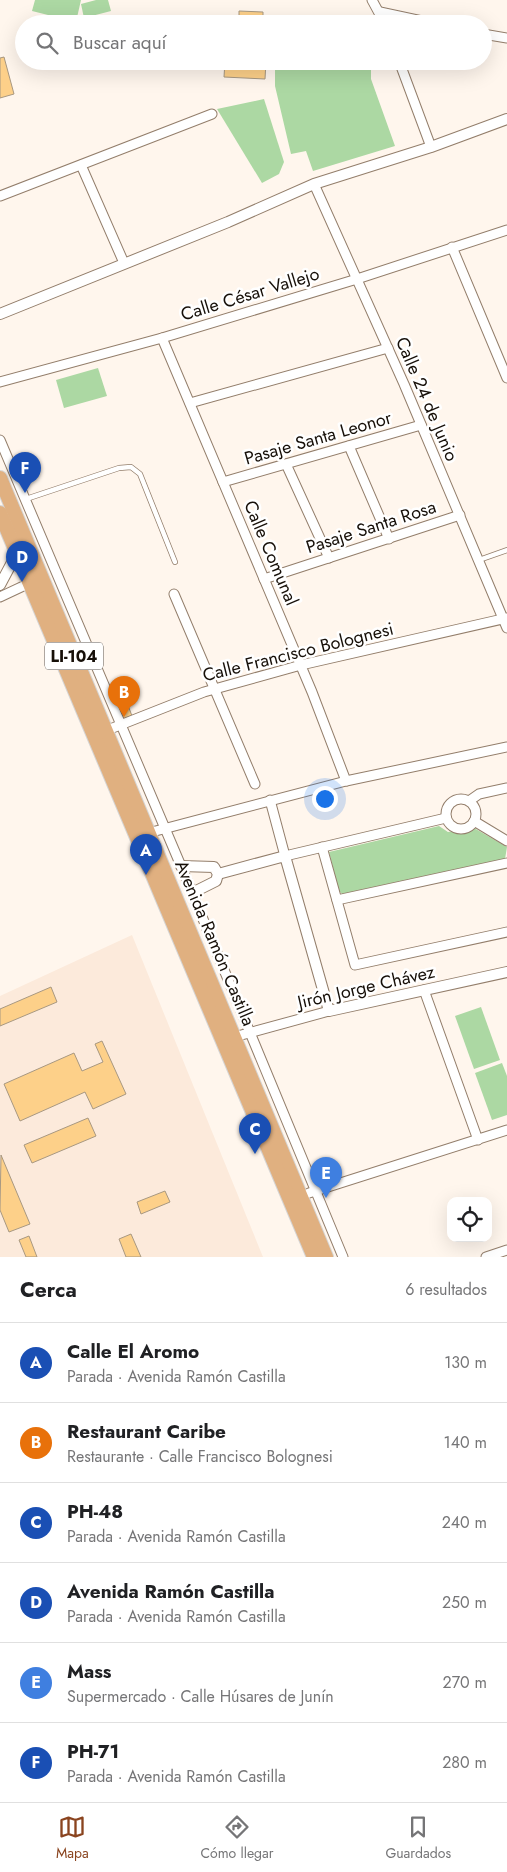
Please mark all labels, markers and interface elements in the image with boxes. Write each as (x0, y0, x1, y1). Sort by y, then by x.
search box (15, 15, 492, 70)
icon: search (33, 29, 61, 57)
text: Buscar aquí (73, 29, 167, 56)
street label: Calle César Vallejo (178, 261, 323, 327)
street label: Calle 24 de Junio (389, 333, 465, 465)
street label: Pasaje Santa Leonor (241, 404, 395, 471)
pin: F (9, 452, 41, 493)
street label: Pasaje Santa Rosa (303, 494, 439, 560)
street label: Calle Comunal (237, 496, 305, 610)
pin: D (6, 541, 38, 582)
street label: Calle Francisco Bolognesi (200, 616, 396, 688)
road number: LI-104 (45, 642, 103, 669)
pin: B (108, 676, 140, 717)
your location (312, 786, 338, 812)
pin: A (130, 834, 162, 875)
street label: Avenida Ramón Castilla (168, 856, 262, 1030)
street label: Jirón Jorge Chávez (293, 958, 438, 1016)
pin: C (239, 1113, 271, 1154)
pin: E (310, 1157, 342, 1198)
map controls (447, 1197, 492, 1242)
button: locate (447, 1197, 492, 1242)
text: Cerca (20, 1275, 77, 1305)
text: 6 resultados (405, 1278, 487, 1301)
text: Calle El Aromo (67, 1338, 199, 1365)
text: A (30, 1351, 42, 1374)
text: 130 m (444, 1351, 487, 1374)
text: Parada · Avenida Ramón Castilla (67, 1365, 286, 1388)
text: Restaurant Caribe (67, 1418, 226, 1445)
text: B (31, 1431, 41, 1454)
text: 140 m (444, 1431, 487, 1454)
text: Restaurante · Calle Francisco Bolognesi (67, 1445, 333, 1468)
text: PH-48 (67, 1498, 123, 1525)
text: C (30, 1511, 42, 1534)
text: 240 m (442, 1511, 487, 1534)
text: Parada · Avenida Ramón Castilla (67, 1525, 286, 1548)
text: Avenida Ramón Castilla (67, 1578, 274, 1605)
text: D (30, 1591, 42, 1614)
text: 250 m (442, 1591, 487, 1614)
text: Parada · Avenida Ramón Castilla (67, 1605, 286, 1628)
text: Mass (67, 1658, 112, 1685)
text: E (31, 1671, 41, 1694)
text: 270 m (443, 1671, 487, 1694)
text: Supermercado · Calle Húsares de Junín (67, 1685, 334, 1708)
text: PH-71 (67, 1738, 119, 1765)
text: F (32, 1751, 40, 1774)
text: 280 m (442, 1751, 487, 1774)
text: Parada · Avenida Ramón Castilla (67, 1765, 286, 1788)
tab: Mapa (56, 1813, 89, 1863)
tab: Cómo llegar (200, 1813, 274, 1863)
tab: Guardados (385, 1813, 451, 1863)

